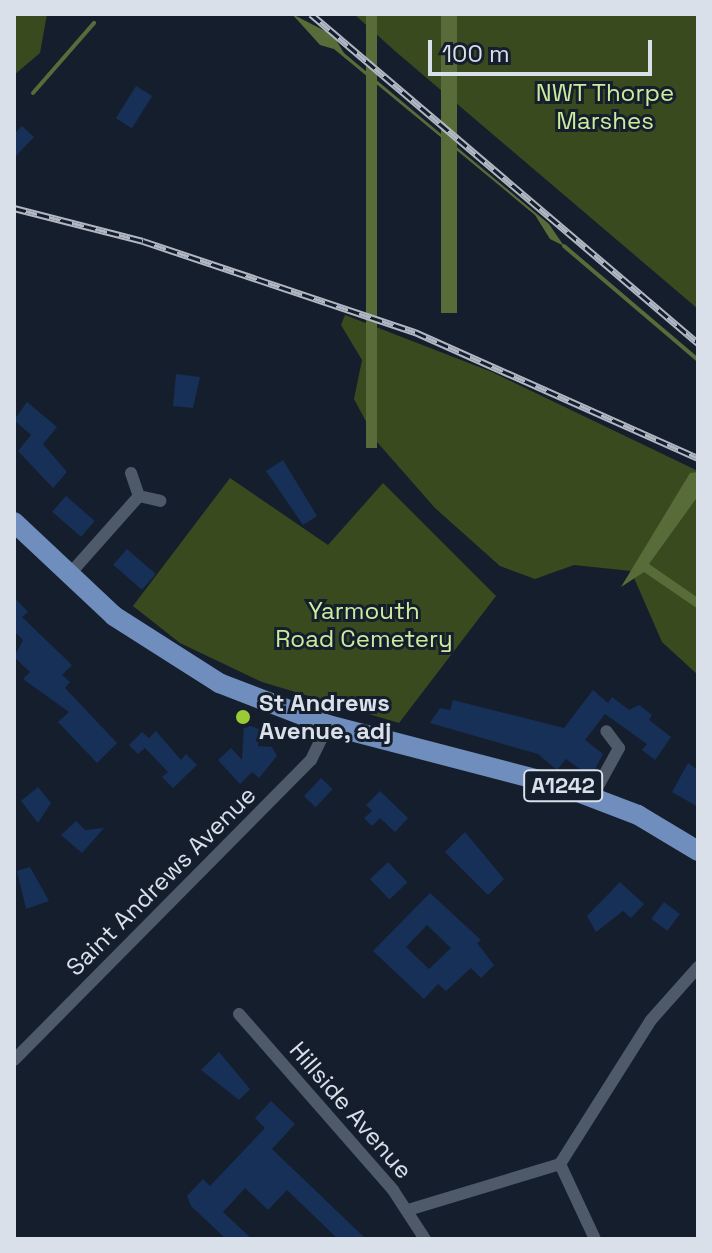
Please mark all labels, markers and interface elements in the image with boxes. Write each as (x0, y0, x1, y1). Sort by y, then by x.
scale bar (432, 24, 656, 74)
text: 100 m (442, 38, 510, 69)
park label: NWT Thorpe Marshes (535, 79, 675, 135)
park label: Yarmouth Road Cemetery (275, 597, 453, 653)
place label: St Andrews Avenue, adj (259, 689, 392, 745)
marker: St Andrews Avenue, adj (234, 708, 252, 726)
road number: A1242 (523, 768, 603, 804)
street label: Saint Andrews Avenue (60, 780, 262, 982)
street label: Hillside Avenue (284, 1035, 418, 1185)

